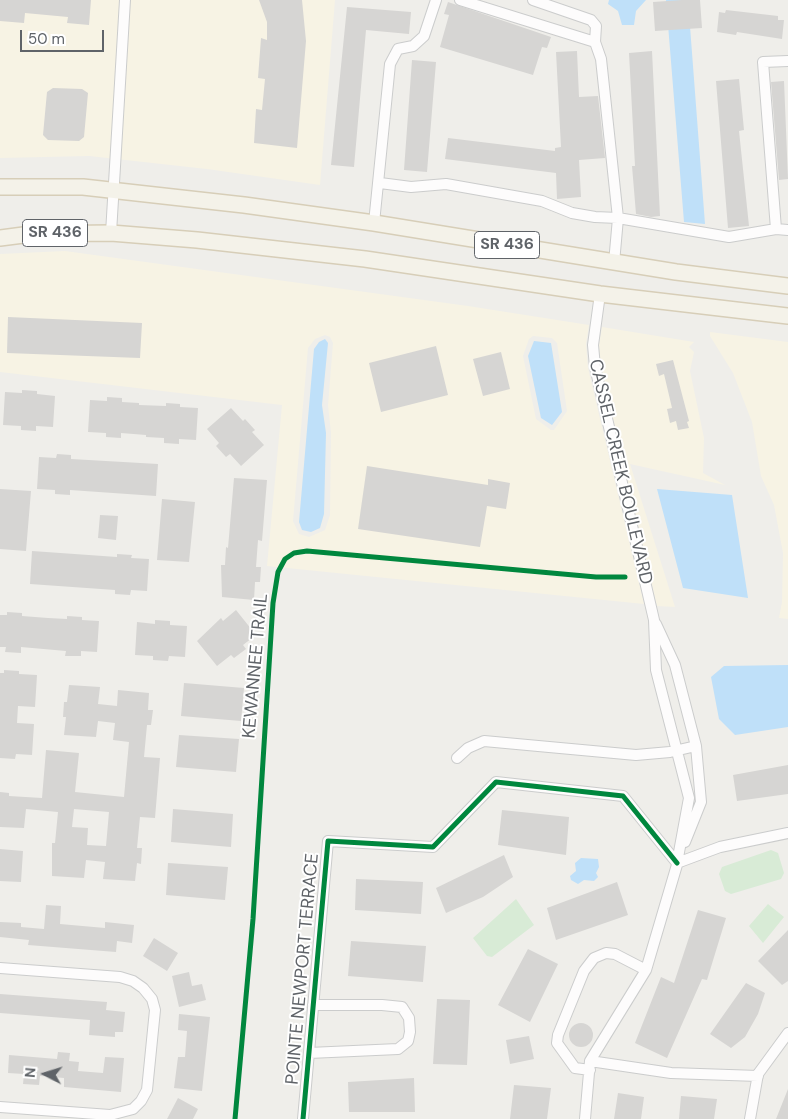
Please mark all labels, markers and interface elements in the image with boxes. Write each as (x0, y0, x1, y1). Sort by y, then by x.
scale bar (22, 20, 106, 52)
text: 50 m (28, 29, 65, 49)
road number: SR 436 (22, 220, 88, 247)
road number: SR 436 (474, 232, 540, 258)
street label: CASSEL CREEK BOULEVARD (584, 357, 656, 587)
street label: KEWANNEE TRAIL (239, 593, 273, 739)
street label: POINTE NEWPORT TERRACE (282, 852, 324, 1086)
north arrow (20, 1049, 70, 1099)
text: N (21, 1067, 39, 1079)

